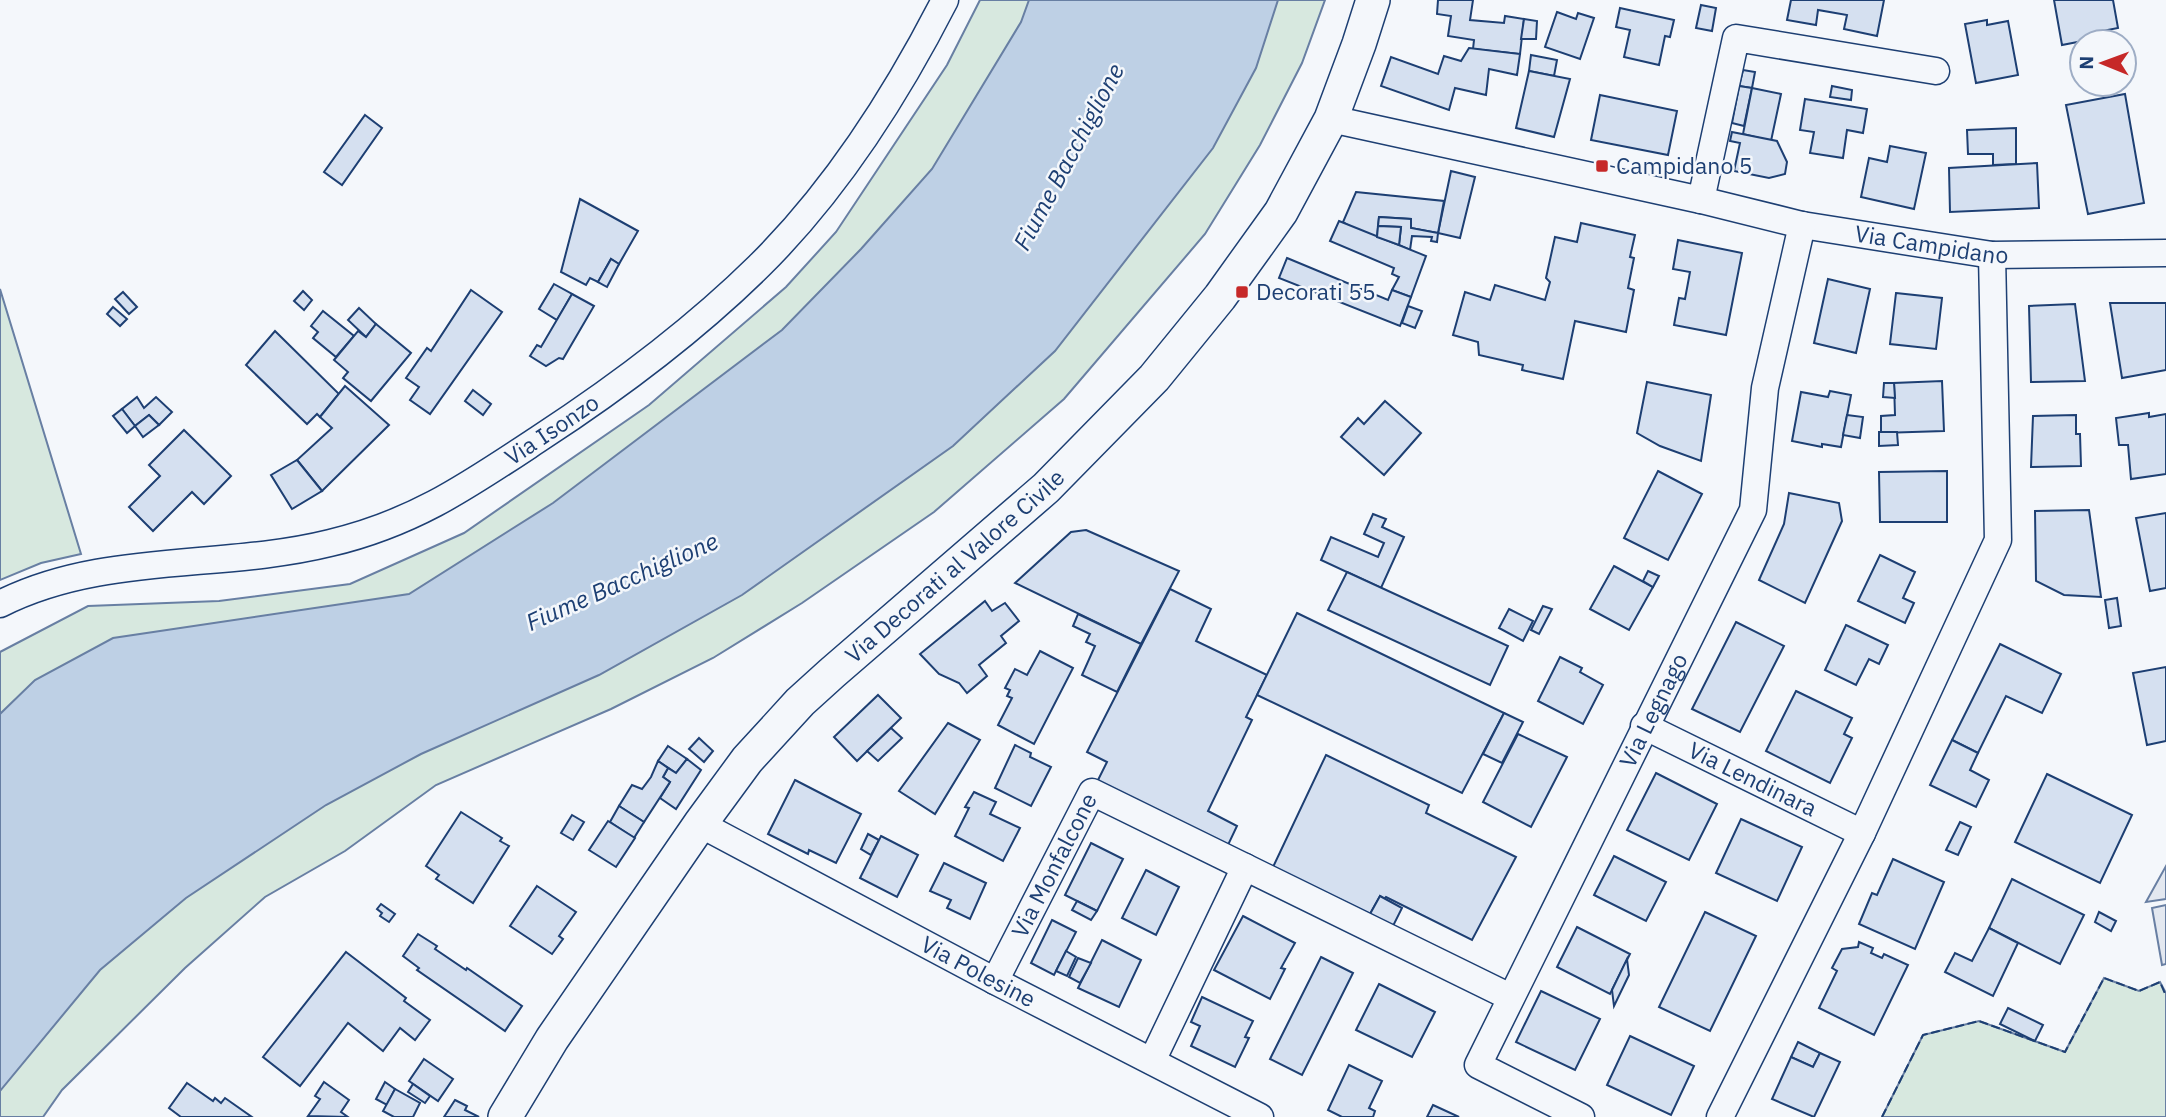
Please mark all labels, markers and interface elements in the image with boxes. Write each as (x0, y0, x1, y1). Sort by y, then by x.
north arrow (2068, 28, 2138, 98)
text: N (2074, 56, 2098, 70)
water label: Fiume Bacchiglione (1005, 58, 1131, 255)
place label: Campidano 5 (1616, 150, 1753, 180)
marker: Campidano 5 (1594, 158, 1610, 174)
street label: Via Campidano (1853, 218, 2008, 269)
place label: Decorati 55 (1256, 276, 1376, 306)
marker: Decorati 55 (1234, 284, 1250, 300)
street label: Via Isonzo (498, 387, 604, 471)
street label: Via Decorati al Valore Civile (838, 462, 1070, 669)
water label: Fiume Bacchiglione (520, 524, 723, 638)
street label: Via Legnago (1612, 648, 1694, 772)
street label: Via Lendinara (1684, 734, 1822, 823)
street label: Via Monfalcone (1004, 788, 1103, 942)
street label: Via Polesine (916, 928, 1041, 1013)

